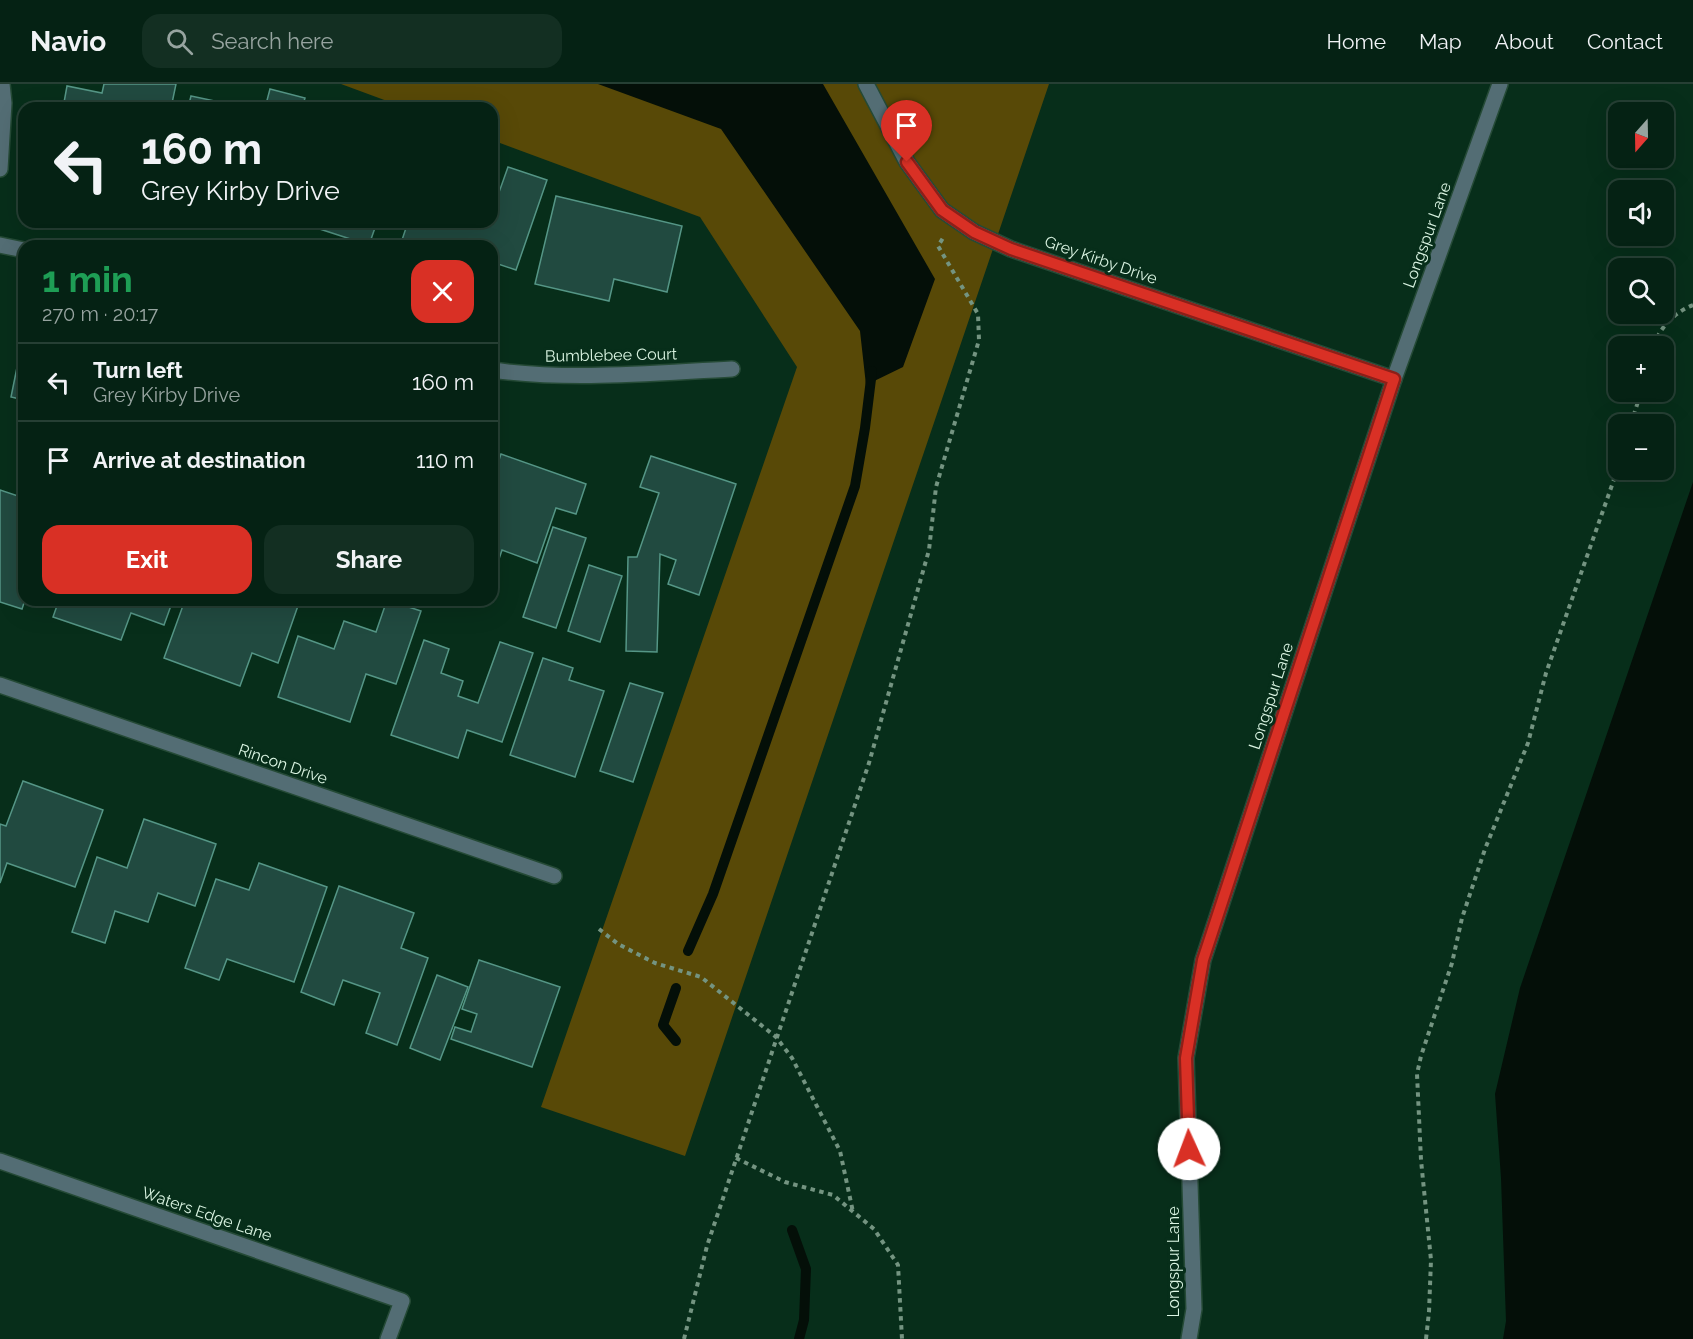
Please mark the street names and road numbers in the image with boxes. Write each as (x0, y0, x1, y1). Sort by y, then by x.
street label: Longspur Lane (1399, 180, 1455, 290)
street label: Grey Kirby Drive (1042, 232, 1160, 288)
street label: Bumblebee Court (545, 344, 678, 366)
street label: Longspur Lane (1245, 640, 1297, 752)
street label: Rincon Drive (236, 740, 330, 788)
street label: Waters Edge Lane (140, 1183, 274, 1245)
street label: Longspur Lane (1164, 1206, 1183, 1318)

